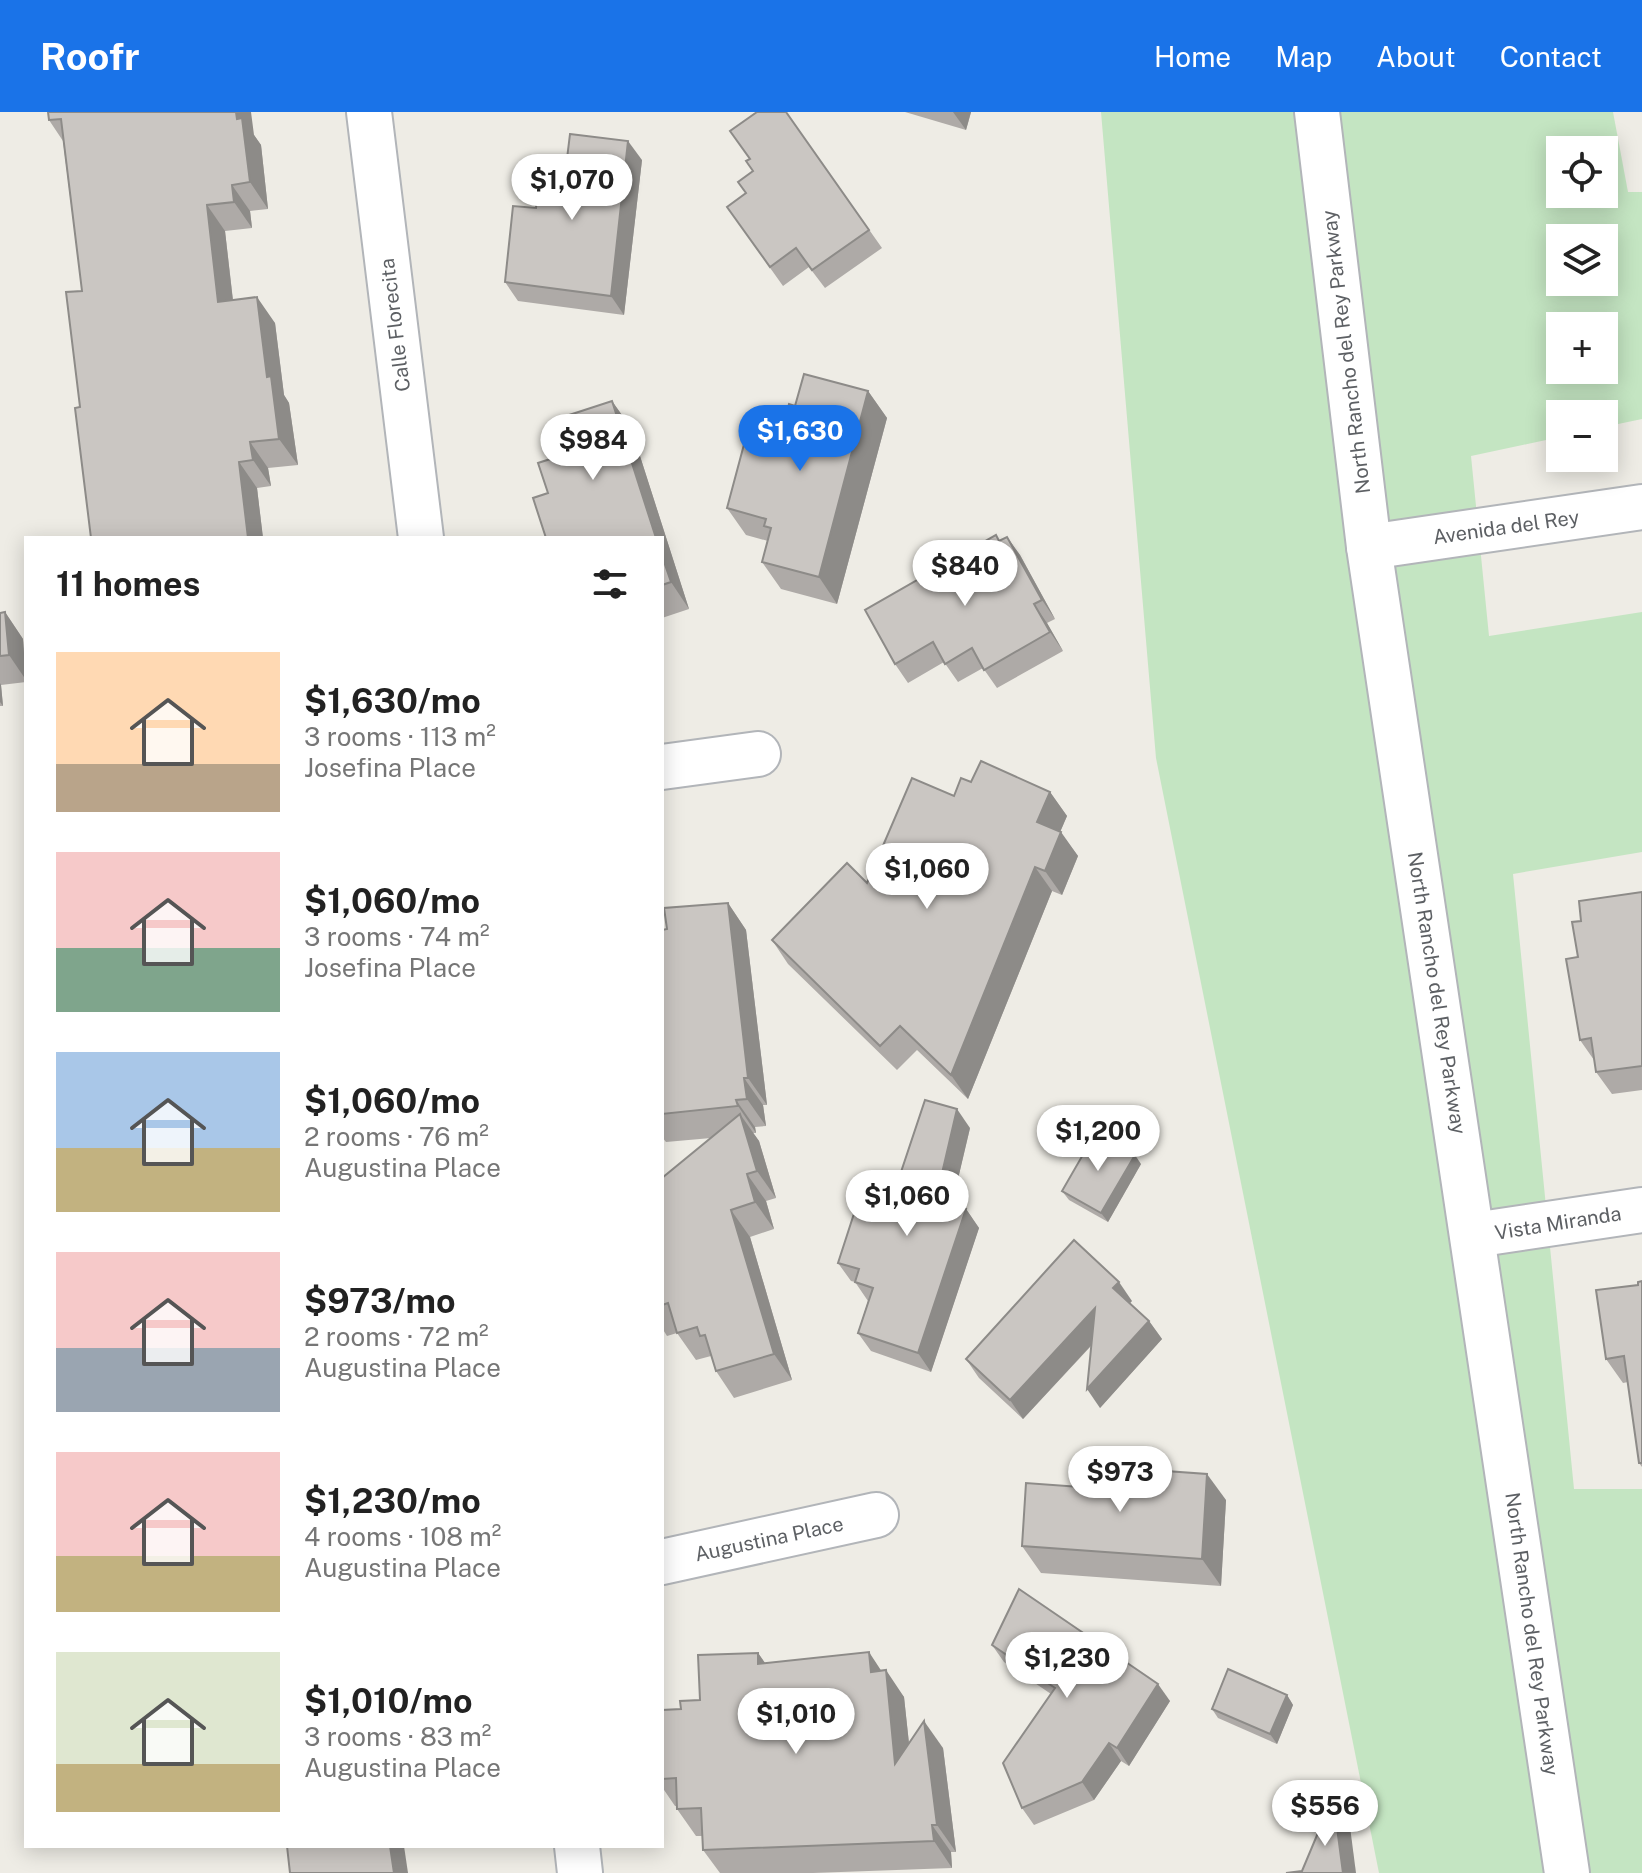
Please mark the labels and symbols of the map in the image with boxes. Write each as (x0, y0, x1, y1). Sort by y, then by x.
pin: $1,070 (507, 154, 637, 222)
street label: North Rancho del Rey Parkway (1317, 208, 1375, 495)
street label: Calle Florecita (375, 257, 415, 393)
pin: $1,630 (735, 405, 865, 473)
pin: $984 (546, 414, 640, 482)
street label: Avenida del Rey (1431, 505, 1581, 549)
pin: $840 (918, 540, 1012, 608)
pin: $1,060 (862, 843, 992, 911)
street label: North Rancho del Rey Parkway (1403, 850, 1471, 1136)
pin: $1,200 (1033, 1105, 1163, 1173)
pin: $1,060 (842, 1170, 972, 1238)
street label: Vista Miranda (1493, 1201, 1623, 1245)
pin: $973 (1073, 1446, 1167, 1514)
street label: North Rancho del Rey Parkway (1500, 1491, 1564, 1777)
street label: Augustina Place (692, 1512, 846, 1566)
pin: $1,230 (1002, 1632, 1132, 1700)
pin: $1,010 (731, 1688, 861, 1756)
pin: $556 (1278, 1780, 1372, 1848)

